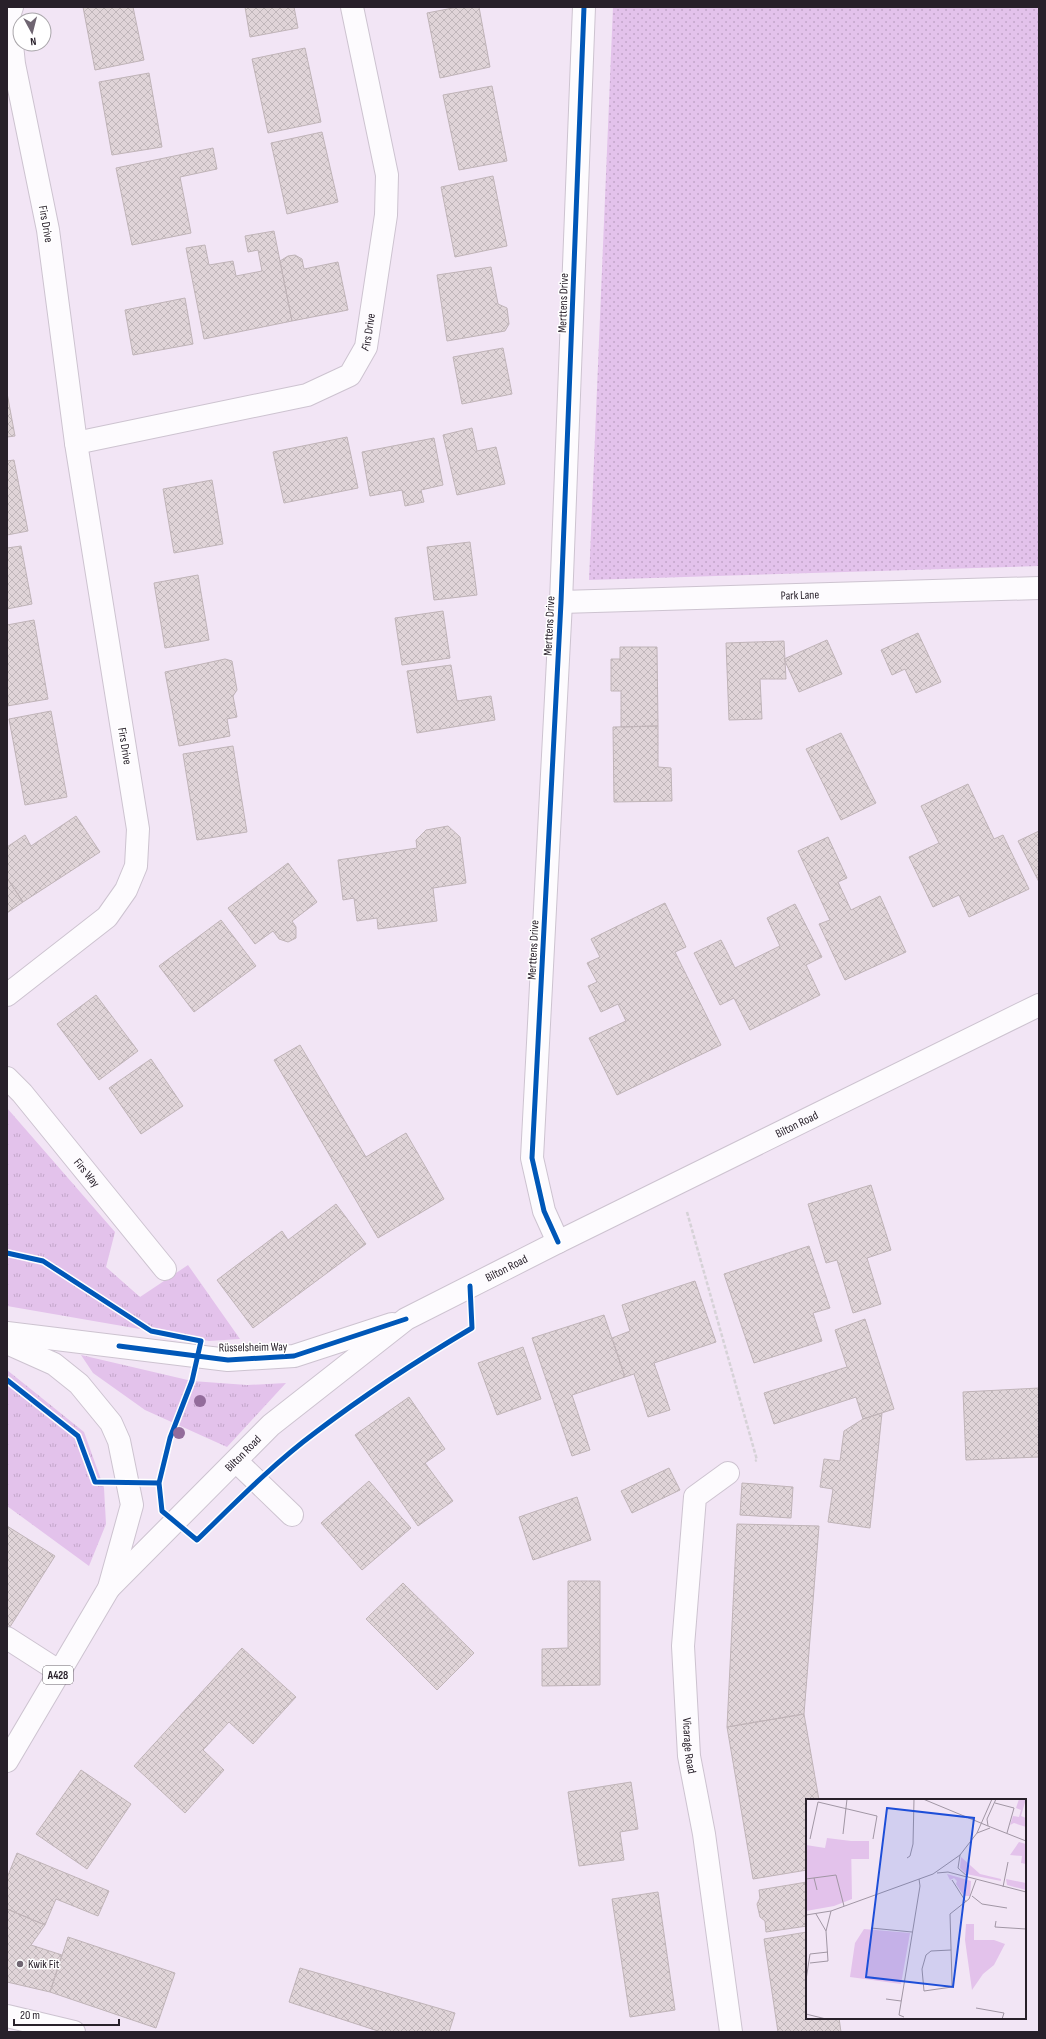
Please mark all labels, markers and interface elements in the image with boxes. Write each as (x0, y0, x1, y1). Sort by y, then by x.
north arrow (12, 12, 52, 52)
text: N (29, 35, 37, 48)
street label: Firs Drive (35, 204, 56, 244)
street label: Merttens Drive (555, 273, 572, 333)
street label: Firs Drive (358, 312, 379, 354)
street label: Park Lane (780, 587, 820, 604)
street label: Merttens Drive (540, 596, 559, 656)
street label: Firs Drive (114, 726, 135, 766)
street label: Merttens Drive (524, 920, 543, 980)
street label: Bilton Road (773, 1108, 821, 1142)
street label: Firs Way (70, 1155, 103, 1191)
street label: Bilton Road (483, 1252, 530, 1286)
street label: Rüsselsheim Way (218, 1339, 288, 1356)
street label: Bilton Road (222, 1432, 265, 1475)
road number: A428 (43, 1666, 73, 1684)
street label: Vicarage Road (679, 1717, 699, 1775)
inset map (806, 1799, 1026, 2019)
place label: Kwik Fit (28, 1957, 60, 1972)
marker: Kwik Fit (15, 1959, 25, 1969)
scale bar (14, 2001, 119, 2027)
text: 20 m (20, 2008, 40, 2023)

